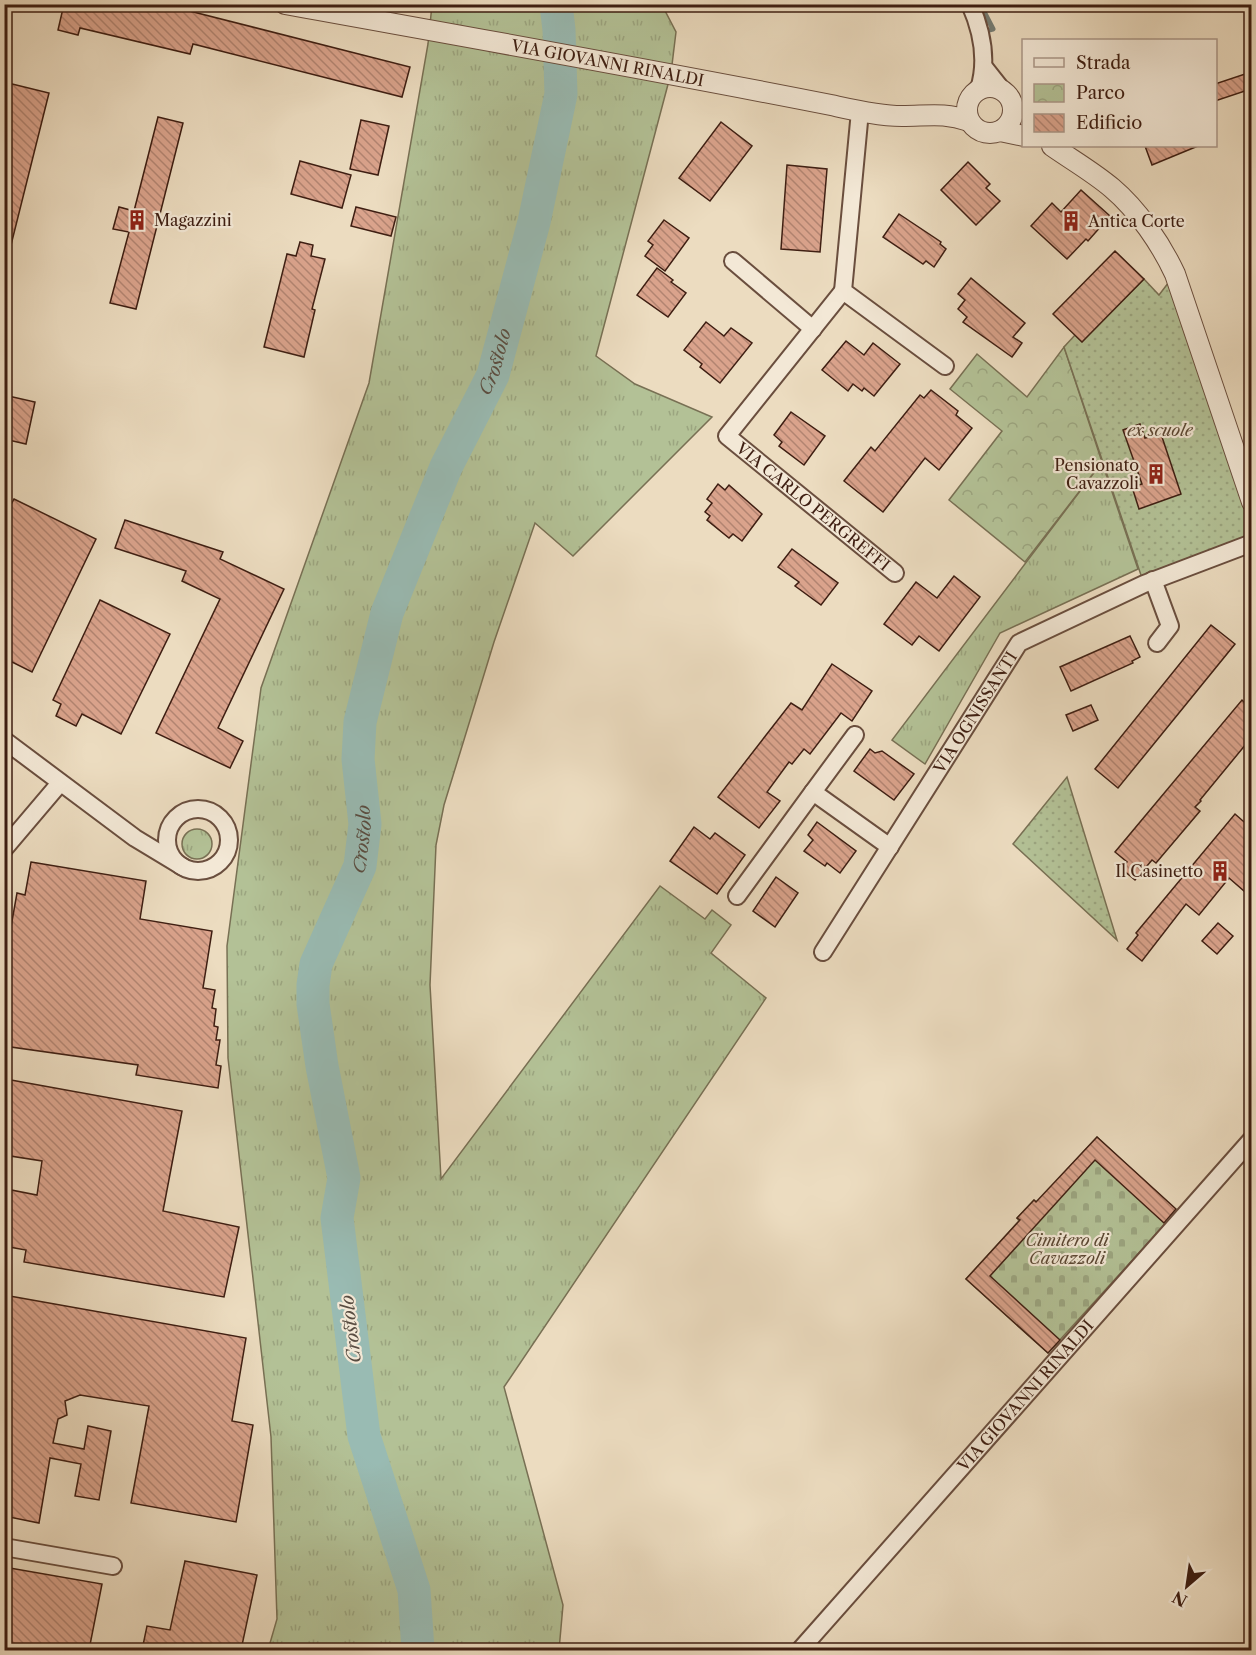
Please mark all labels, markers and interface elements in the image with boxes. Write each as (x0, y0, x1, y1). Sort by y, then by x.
street label: VIA GIOVANNI RINALDI (509, 35, 706, 90)
legend (1022, 39, 1217, 147)
text: Strada (1076, 52, 1131, 74)
text: Parco (1076, 82, 1125, 104)
text: Edificio (1076, 112, 1142, 134)
building icon: Magazzini (125, 208, 149, 232)
building icon: Antica Corte (1059, 209, 1083, 233)
place label: Magazzini (154, 210, 232, 230)
place label: Antica Corte (1087, 211, 1185, 231)
water label: Crostolo (474, 326, 516, 399)
park label: ex scuole (1127, 420, 1194, 440)
street label: VIA CARLO PERGREFFI (732, 437, 894, 575)
place label: Pensionato Cavazzoli (1054, 455, 1139, 493)
building icon: Pensionato Cavazzoli (1144, 462, 1168, 486)
street label: VIA OGNISSANTI (929, 647, 1021, 778)
water label: Crostolo (347, 804, 376, 877)
building icon: Il Casinetto (1208, 859, 1232, 883)
place label: Il Casinetto (1115, 861, 1203, 881)
park label: Cimitero di Cavazzoli (1026, 1230, 1109, 1268)
water label: Crostolo (336, 1294, 366, 1364)
street label: VIA GIOVANNI RINALDI (952, 1315, 1098, 1476)
north arrow (1157, 1556, 1217, 1616)
text: N (1169, 1587, 1191, 1611)

